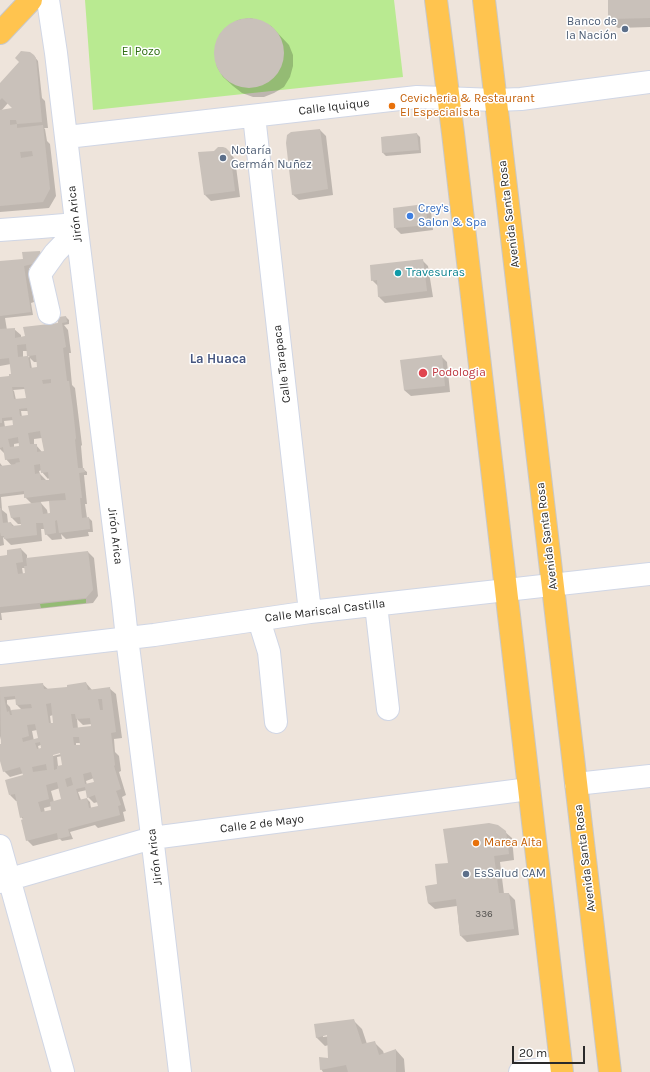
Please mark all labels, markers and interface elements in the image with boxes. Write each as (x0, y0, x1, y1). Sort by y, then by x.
place label: Banco de la Nación (566, 15, 617, 43)
marker: Banco de la Nación (620, 24, 630, 34)
park label: El Pozo (122, 45, 160, 59)
place label: Cevicheria & Restaurant El Especialista (400, 92, 535, 120)
street label: Calle Iquique (298, 96, 370, 118)
marker: Cevicheria & Restaurant El Especialista (387, 101, 397, 111)
place label: Notaría Germán Nuñez (231, 144, 312, 172)
marker: Notaría Germán Nuñez (218, 153, 228, 163)
street label: Avenida Santa Rosa (495, 159, 523, 269)
street label: Jirón Arica (64, 185, 86, 243)
place label: Crey's Salon & Spa (418, 202, 487, 230)
marker: Crey's Salon & Spa (405, 211, 415, 221)
place label: Travesuras (406, 266, 465, 280)
marker: Travesuras (393, 268, 403, 278)
street label: Calle Tarapaca (270, 324, 294, 404)
district label: La Huaca (190, 351, 246, 367)
place label: Podologia (432, 366, 486, 380)
marker: Podologia (417, 367, 429, 379)
street label: Avenida Santa Rosa (533, 481, 561, 591)
street label: Jirón Arica (104, 507, 126, 565)
street label: Calle Mariscal Castilla (264, 596, 386, 626)
street label: Avenida Santa Rosa (571, 803, 599, 913)
street label: Calle 2 de Mayo (219, 812, 305, 836)
street label: Jirón Arica (144, 828, 166, 886)
place label: Marea Alta (484, 836, 542, 850)
marker: Marea Alta (471, 838, 481, 848)
place label: EsSalud CAM (474, 867, 546, 881)
marker: EsSalud CAM (461, 869, 471, 879)
house number: 336 (475, 908, 493, 920)
scale bar (514, 1038, 587, 1064)
text: 20 m (519, 1046, 547, 1060)

